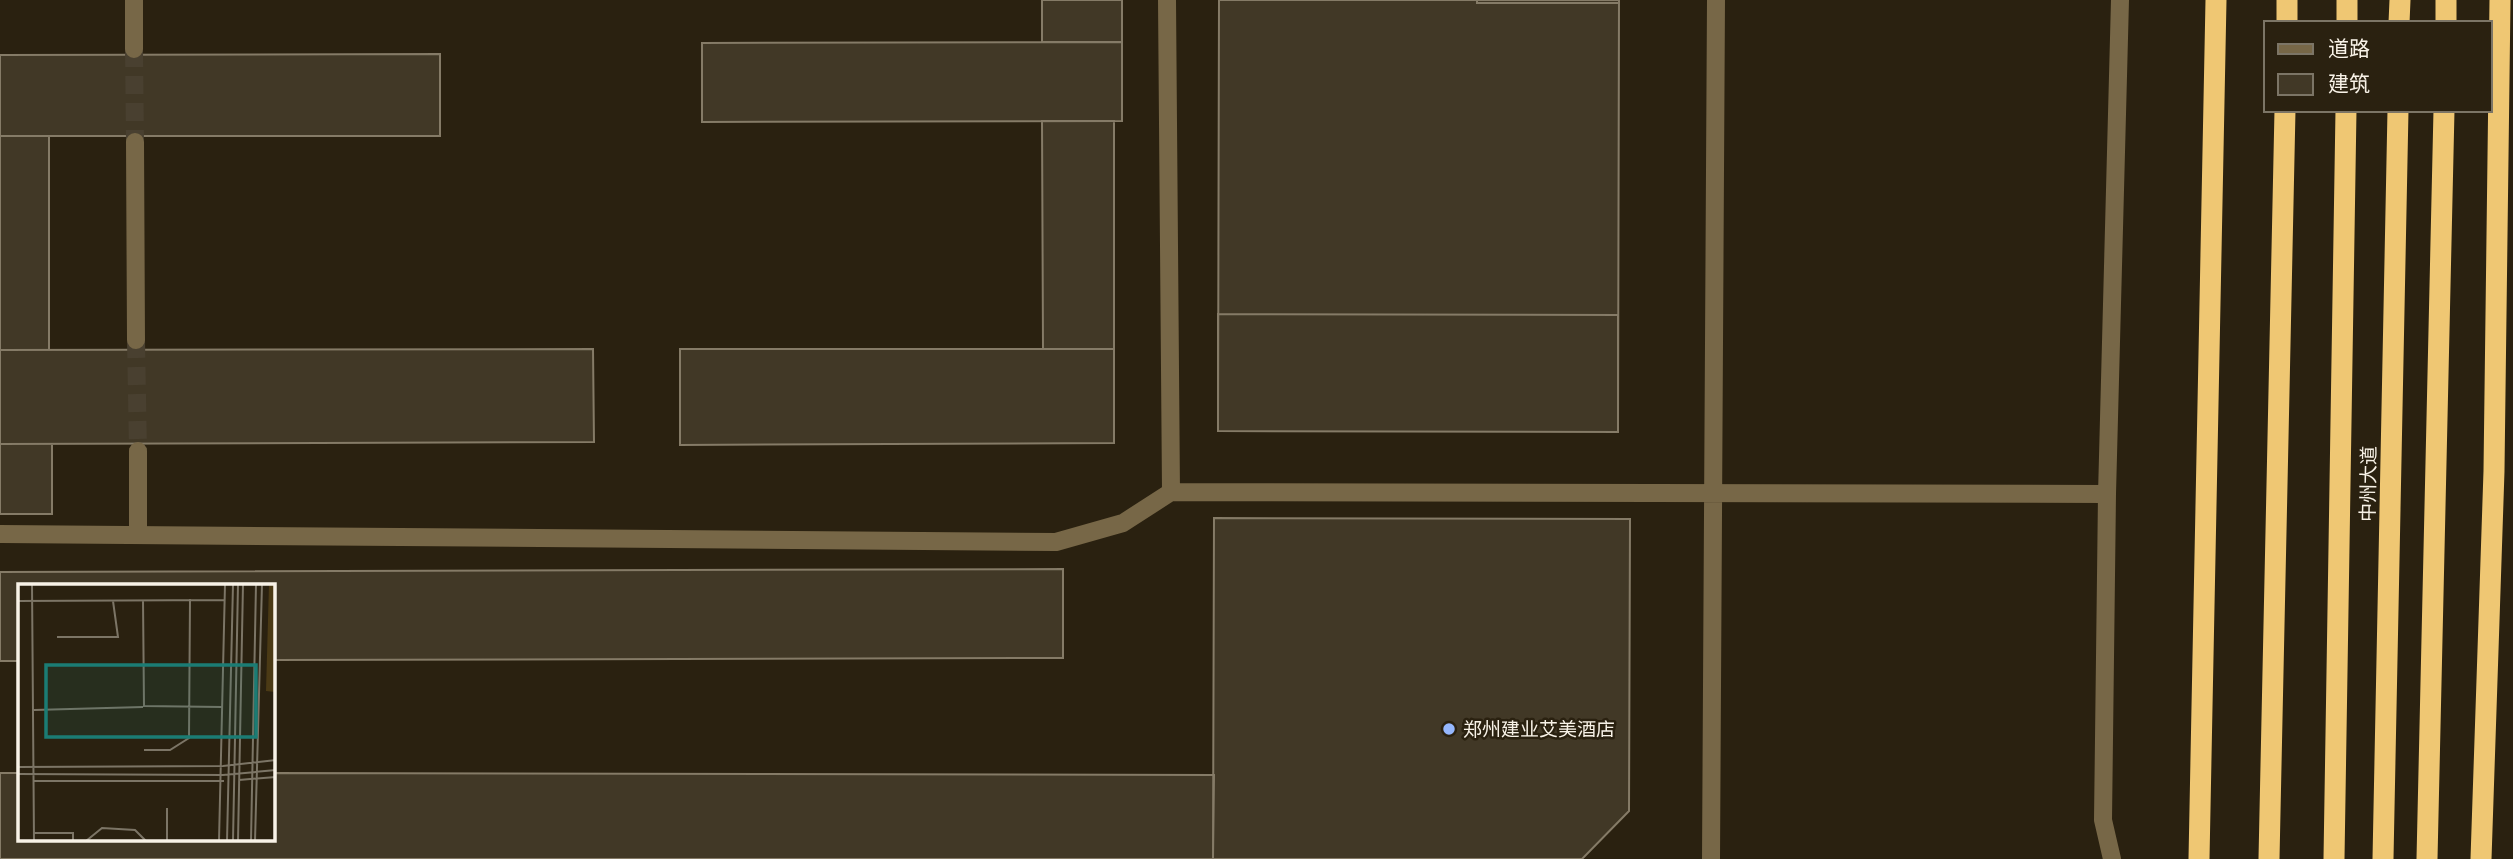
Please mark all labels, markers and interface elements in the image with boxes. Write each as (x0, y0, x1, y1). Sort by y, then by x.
legend (2264, 21, 2492, 112)
text: 道路 (2328, 34, 2370, 62)
text: 建筑 (2328, 69, 2370, 97)
street label: 中州大道 (2354, 446, 2382, 522)
inset map (18, 584, 275, 842)
place label: 郑州建业艾美酒店 (1463, 716, 1615, 742)
marker: 郑州建业艾美酒店 (1441, 721, 1457, 737)

